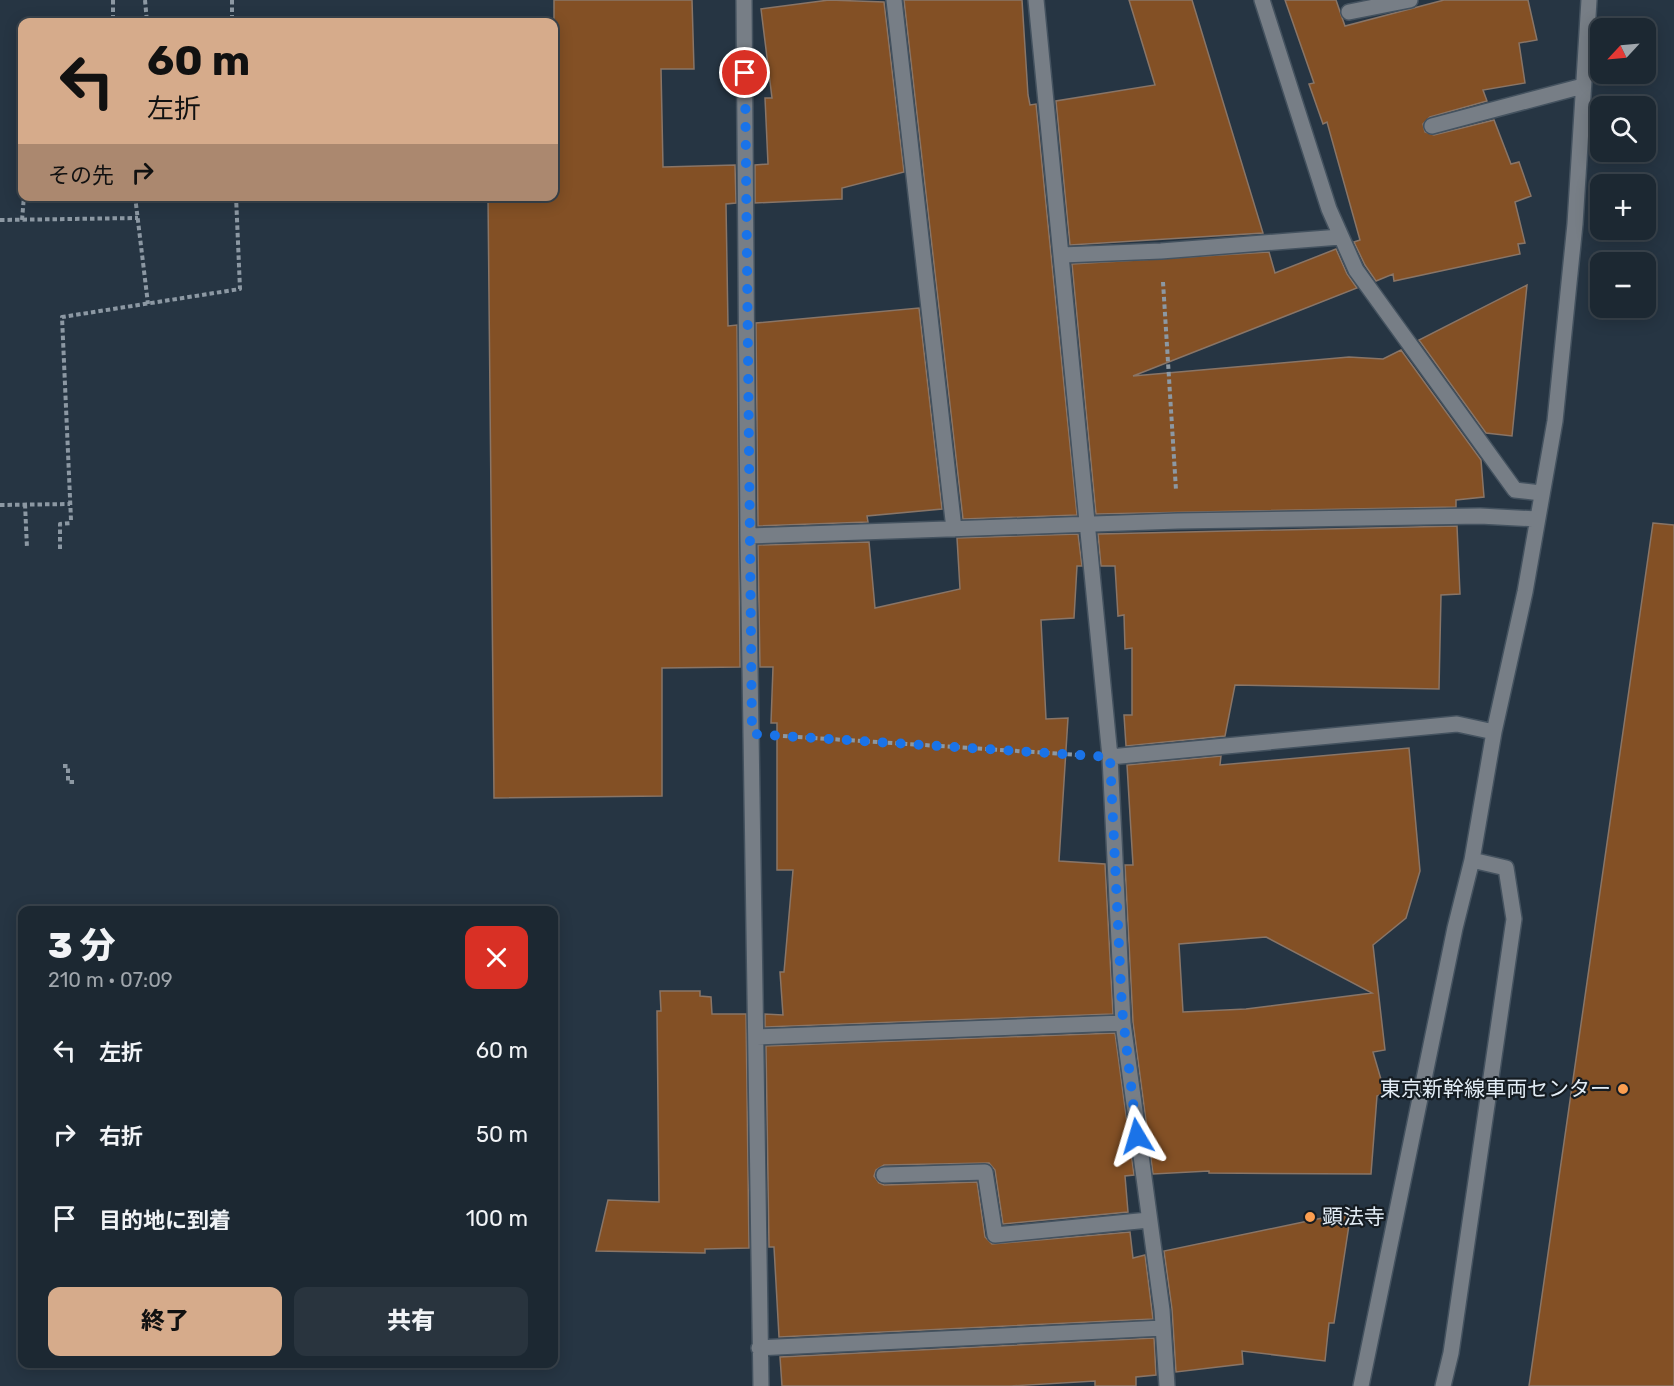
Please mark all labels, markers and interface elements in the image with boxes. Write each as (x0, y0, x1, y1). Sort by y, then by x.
north arrow (1590, 18, 1656, 84)
map controls (1590, 18, 1656, 318)
text: 60 m (147, 36, 250, 86)
icon: left (48, 42, 126, 120)
pin (719, 47, 770, 98)
icon: arrive (728, 56, 761, 89)
text: 左折 (147, 93, 201, 125)
button: search (1590, 96, 1656, 162)
icon: right (126, 156, 159, 189)
text: その先 (48, 162, 114, 189)
button: + (1590, 174, 1656, 240)
button: − (1590, 252, 1656, 318)
text: 3 分 (48, 924, 116, 967)
button: close (465, 926, 528, 989)
text: 210 m · 07:09 (48, 968, 173, 992)
icon: left (48, 1034, 81, 1067)
text: 60 m (476, 1037, 528, 1064)
text: 左折 (99, 1039, 143, 1066)
place label: 東京新幹線車両センター (1380, 1076, 1611, 1101)
marker: 東京新幹線車両センター (1616, 1082, 1630, 1096)
position arrow (1105, 1104, 1169, 1168)
icon: right (48, 1118, 81, 1151)
text: 50 m (476, 1121, 528, 1148)
text: 右折 (99, 1123, 143, 1150)
icon: arrive (48, 1202, 81, 1235)
place label: 顕法寺 (1322, 1204, 1385, 1229)
text: 100 m (466, 1205, 528, 1232)
text: 目的地に到着 (99, 1207, 231, 1234)
marker: 顕法寺 (1303, 1210, 1317, 1224)
button: 終了 (48, 1287, 282, 1356)
button: 共有 (294, 1287, 528, 1356)

